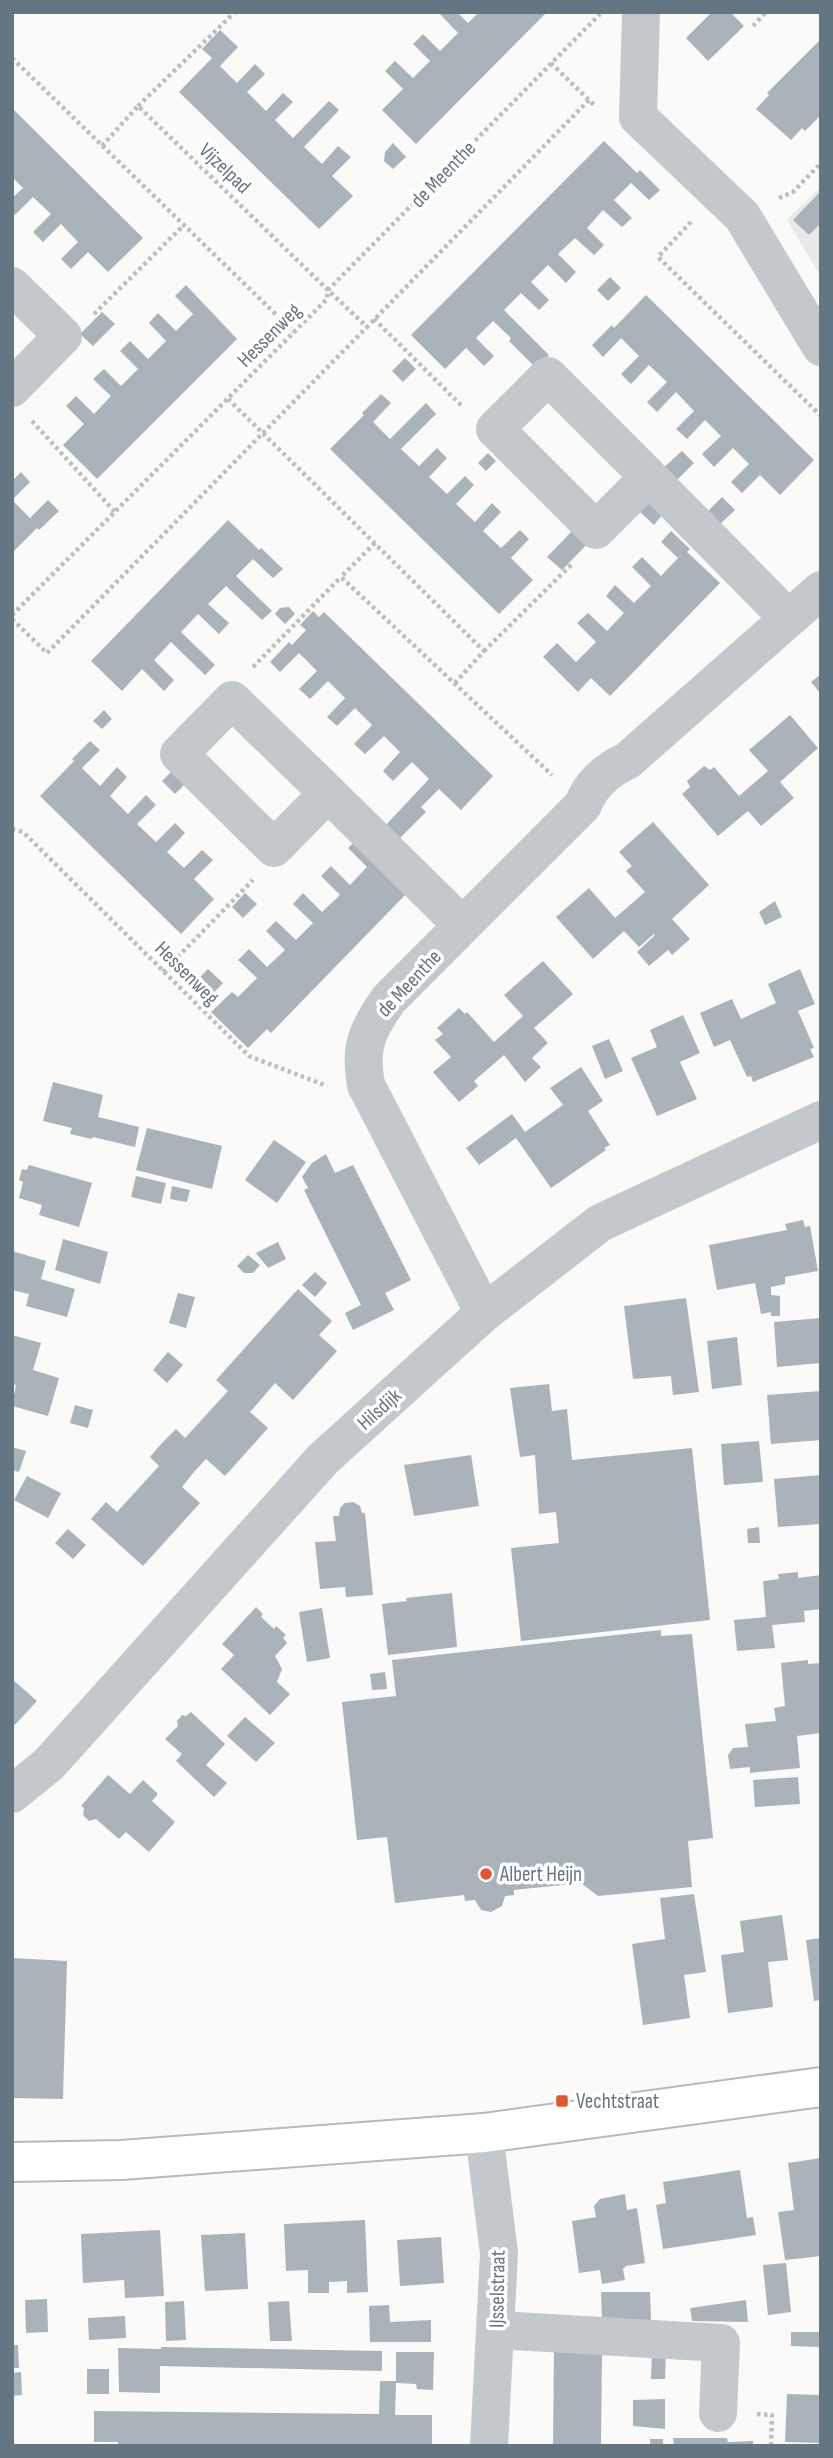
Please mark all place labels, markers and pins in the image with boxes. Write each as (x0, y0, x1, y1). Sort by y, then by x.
place label: Albert Heijn (499, 1862, 582, 1887)
marker: Albert Heijn (478, 1866, 494, 1882)
place label: Vechtstraat (576, 2089, 659, 2114)
marker: Vechtstraat (554, 2093, 570, 2109)

